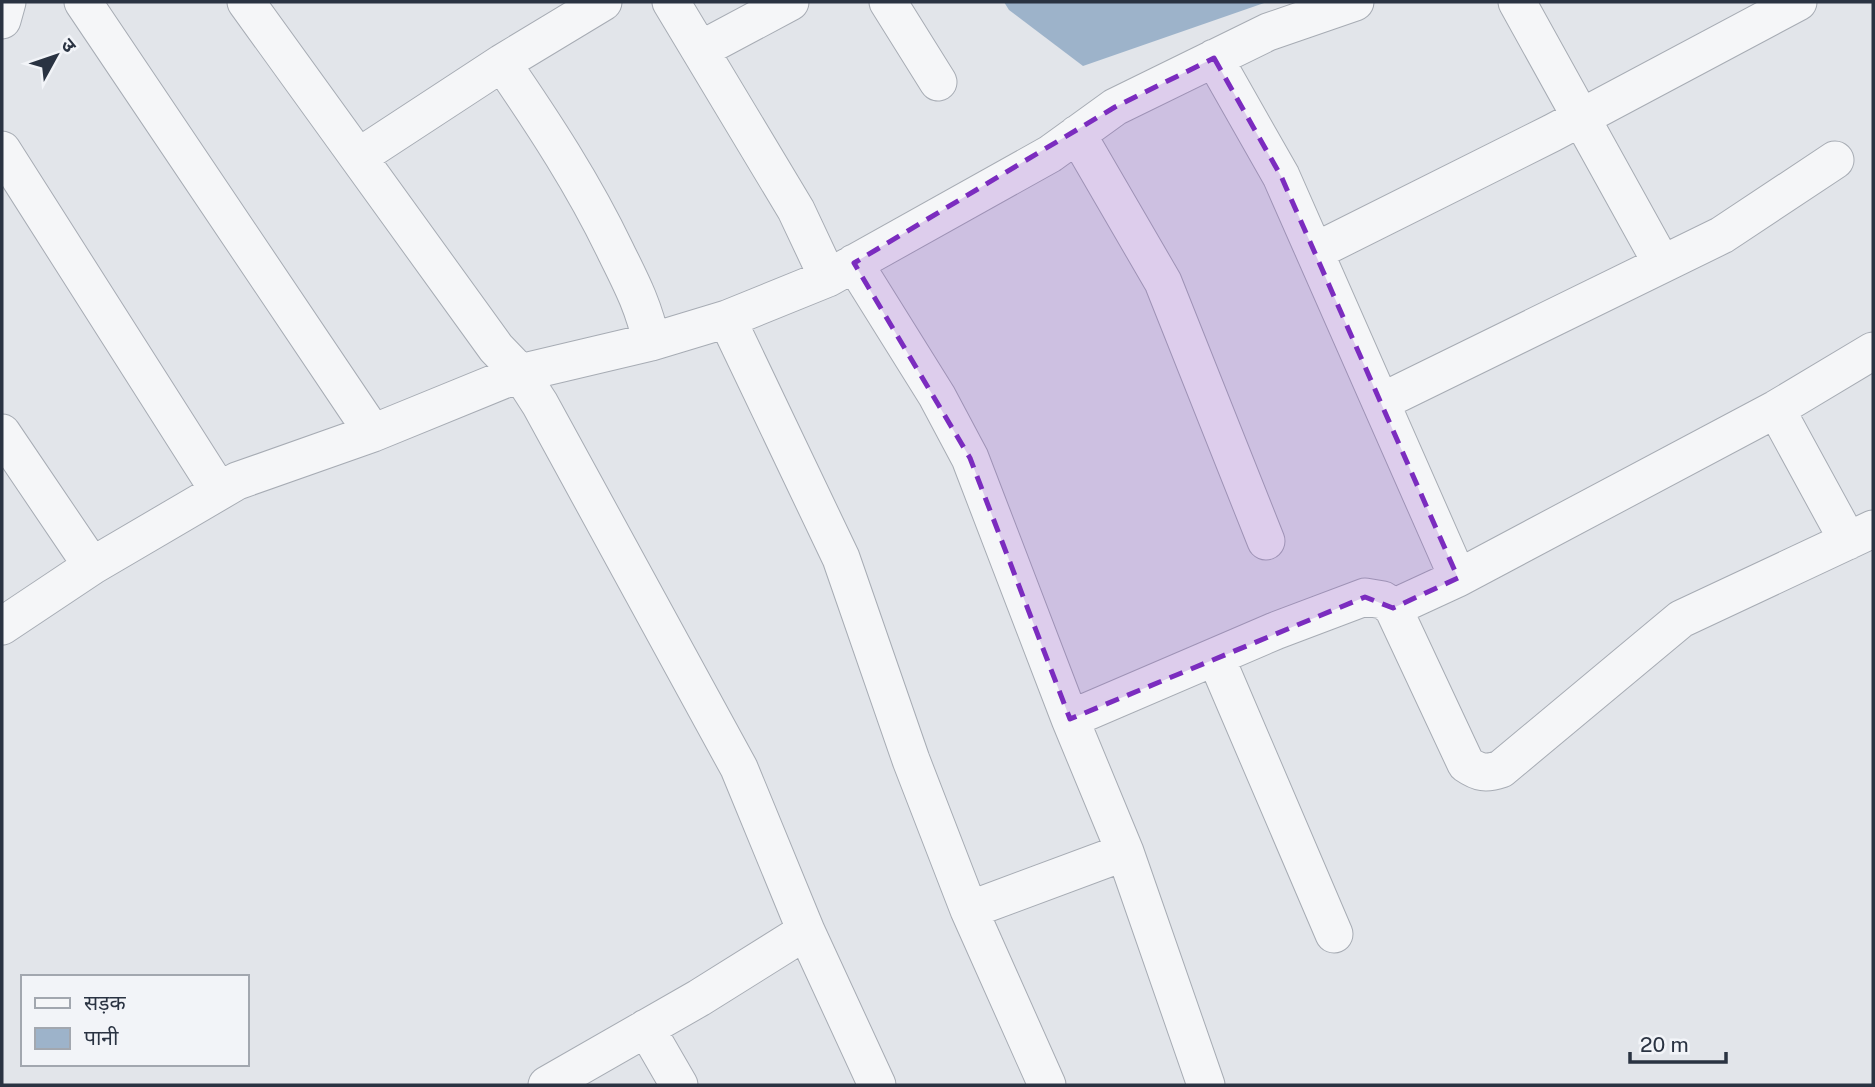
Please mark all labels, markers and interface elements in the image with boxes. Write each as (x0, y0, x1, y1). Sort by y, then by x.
north arrow (21, 21, 91, 91)
text: उ (57, 34, 82, 57)
legend (21, 975, 248, 1066)
text: सड़क (84, 990, 126, 1015)
scale bar (1630, 1020, 1726, 1064)
text: पानी (84, 1025, 119, 1050)
text: 20 m (1640, 1032, 1689, 1057)

